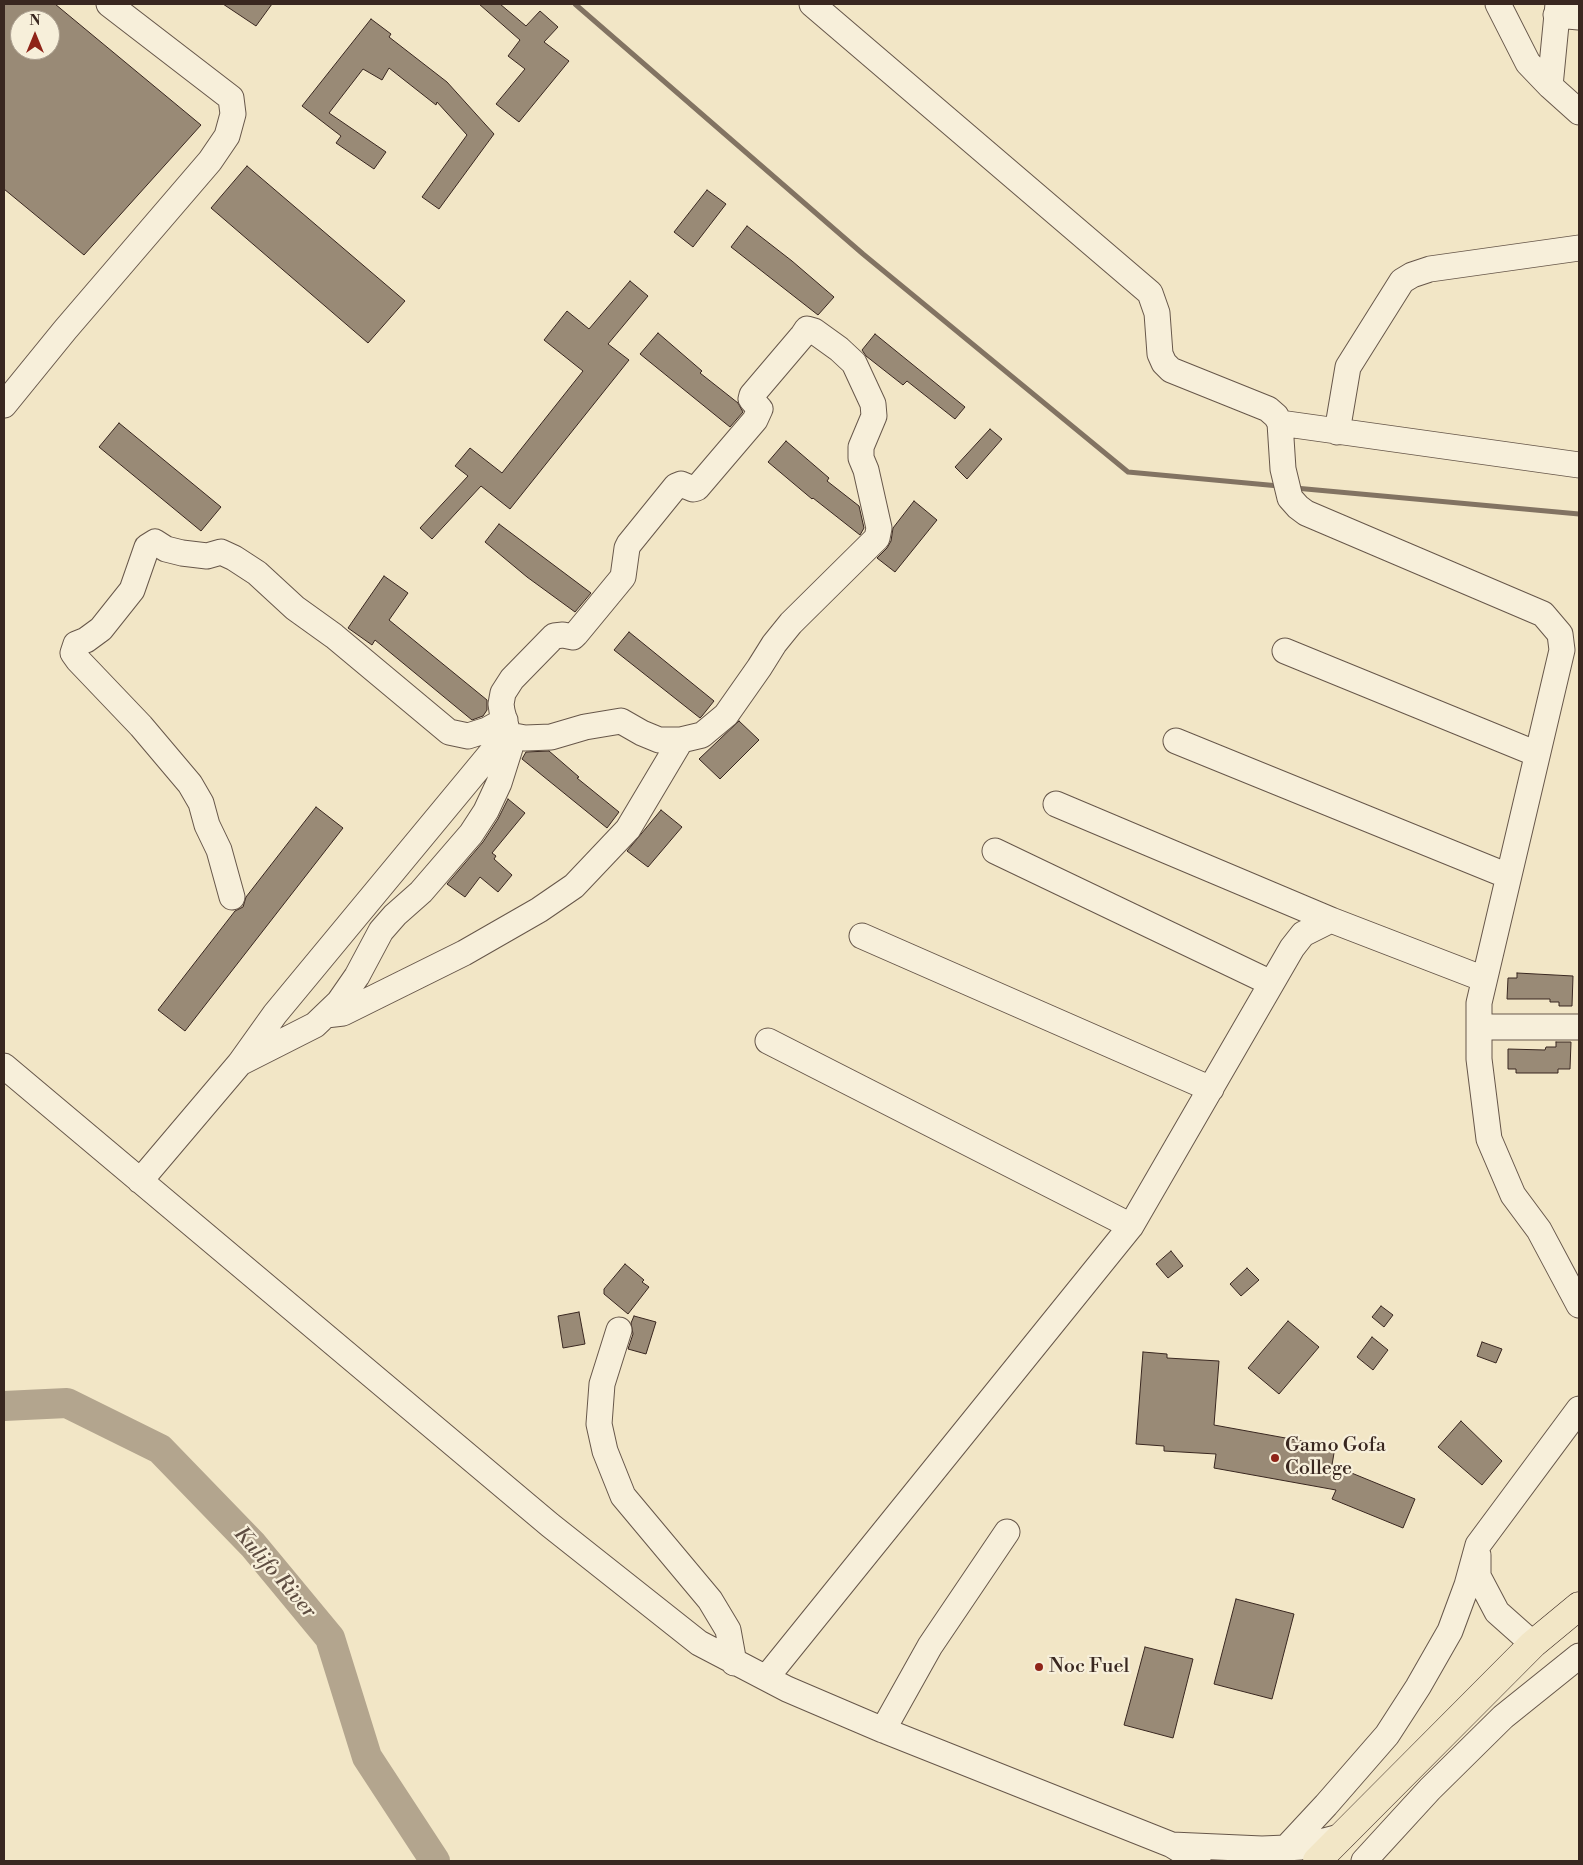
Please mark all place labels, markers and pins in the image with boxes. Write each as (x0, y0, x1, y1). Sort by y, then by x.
place label: Gamo Gofa College (1285, 1434, 1386, 1481)
marker: Gamo Gofa College (1269, 1452, 1281, 1464)
place label: Noc Fuel (1049, 1655, 1130, 1679)
marker: Noc Fuel (1033, 1661, 1045, 1673)

